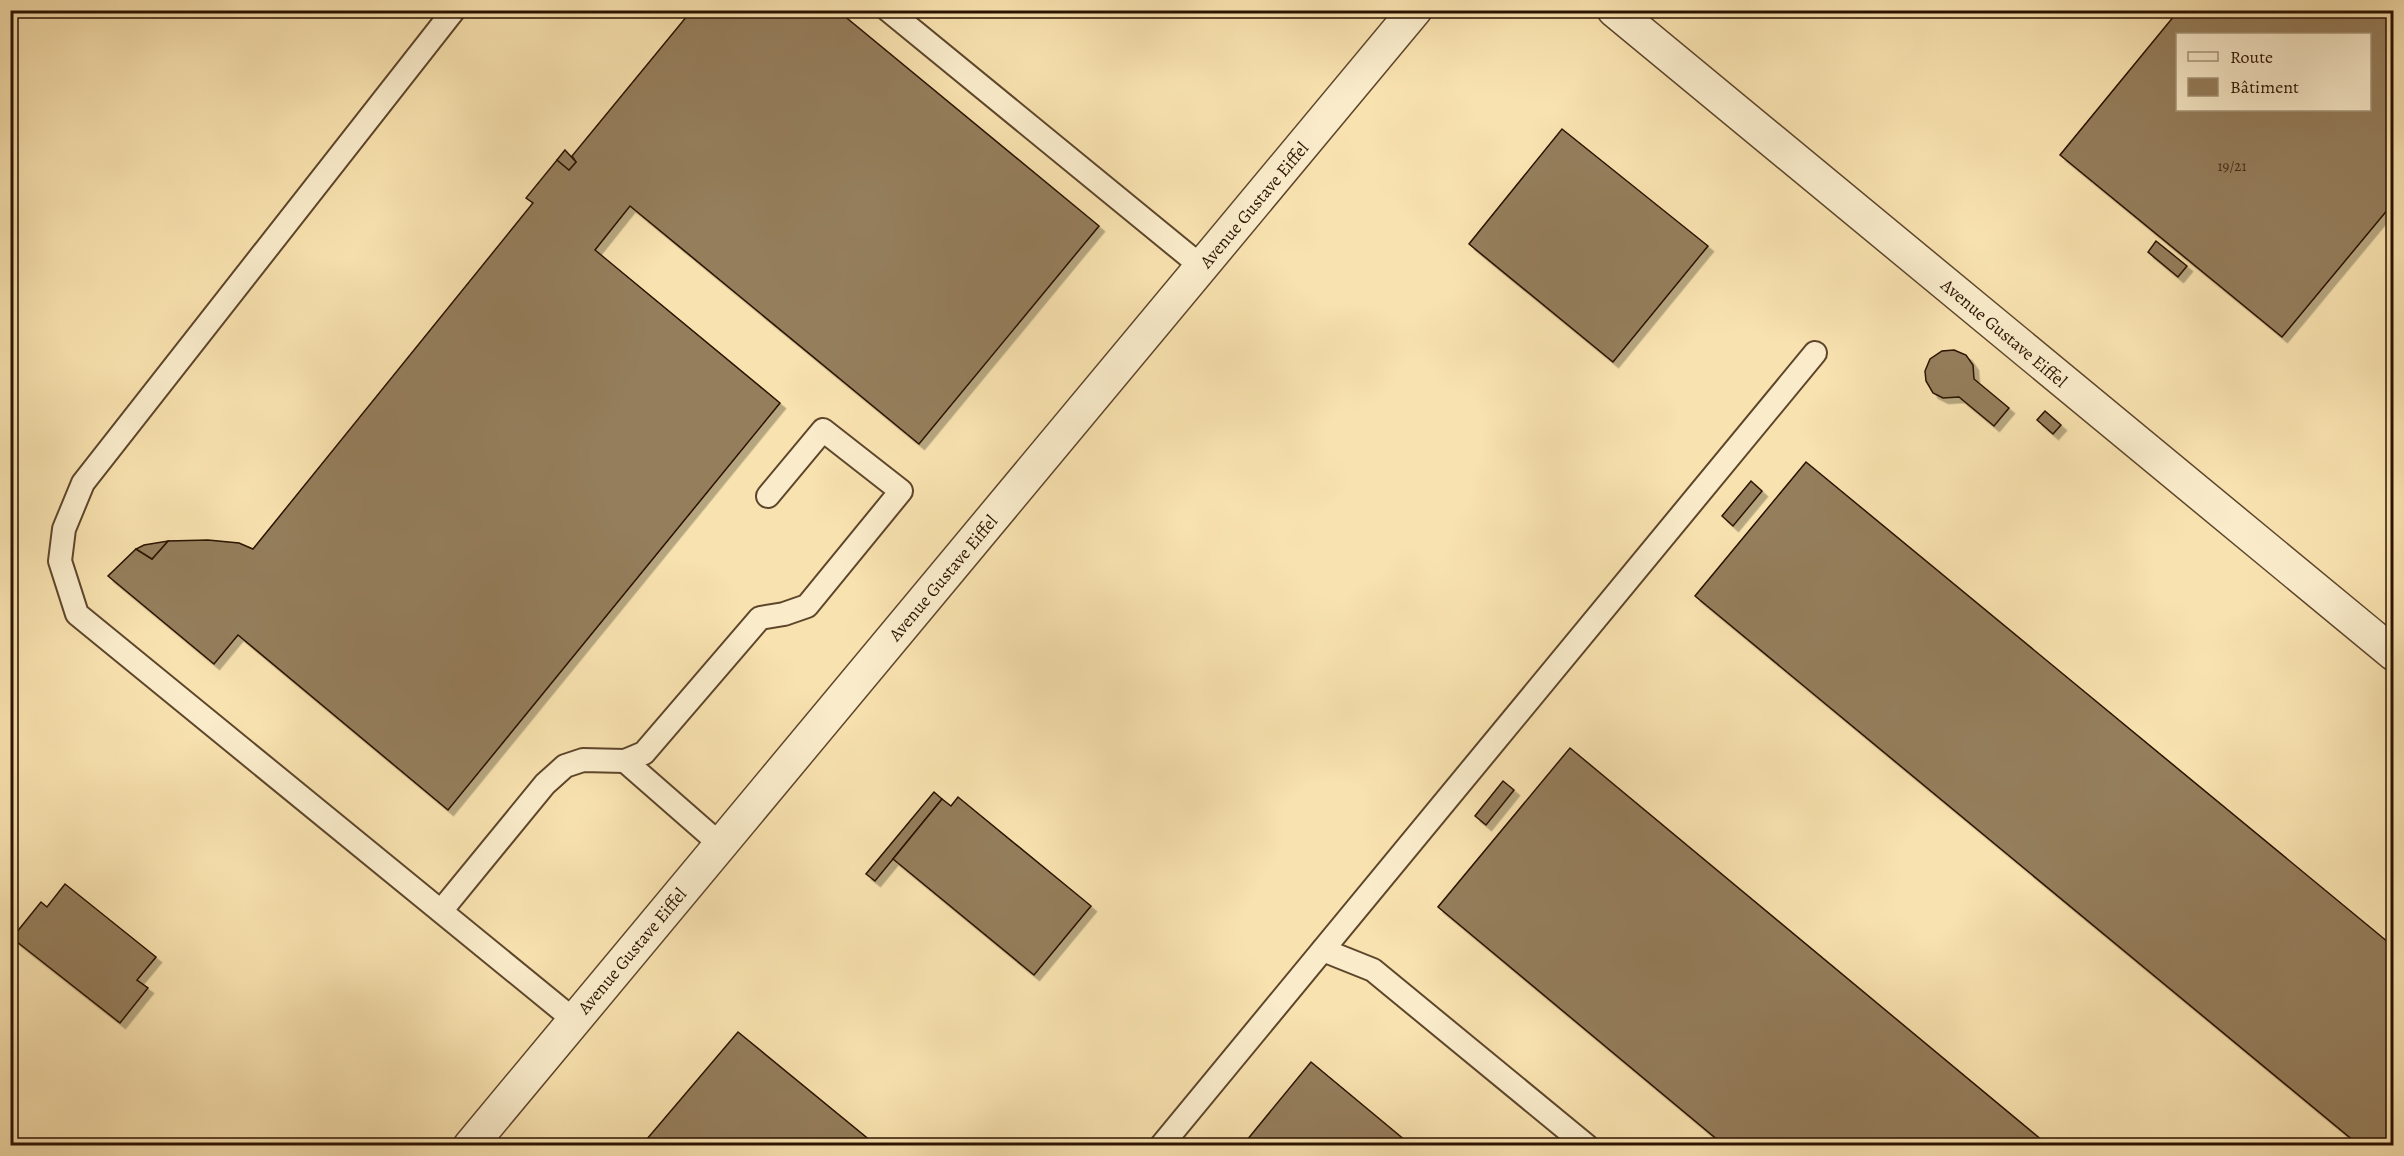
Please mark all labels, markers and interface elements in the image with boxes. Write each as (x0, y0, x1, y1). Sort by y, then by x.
legend (2176, 33, 2371, 111)
text: Route (2230, 45, 2273, 69)
text: Bâtiment (2230, 75, 2299, 99)
street label: Avenue Gustave Eiffel (1193, 136, 1314, 274)
house number: 19/21 (2217, 156, 2247, 176)
street label: Avenue Gustave Eiffel (1935, 272, 2073, 393)
street label: Avenue Gustave Eiffel (882, 509, 1003, 647)
street label: Avenue Gustave Eiffel (571, 882, 692, 1020)

